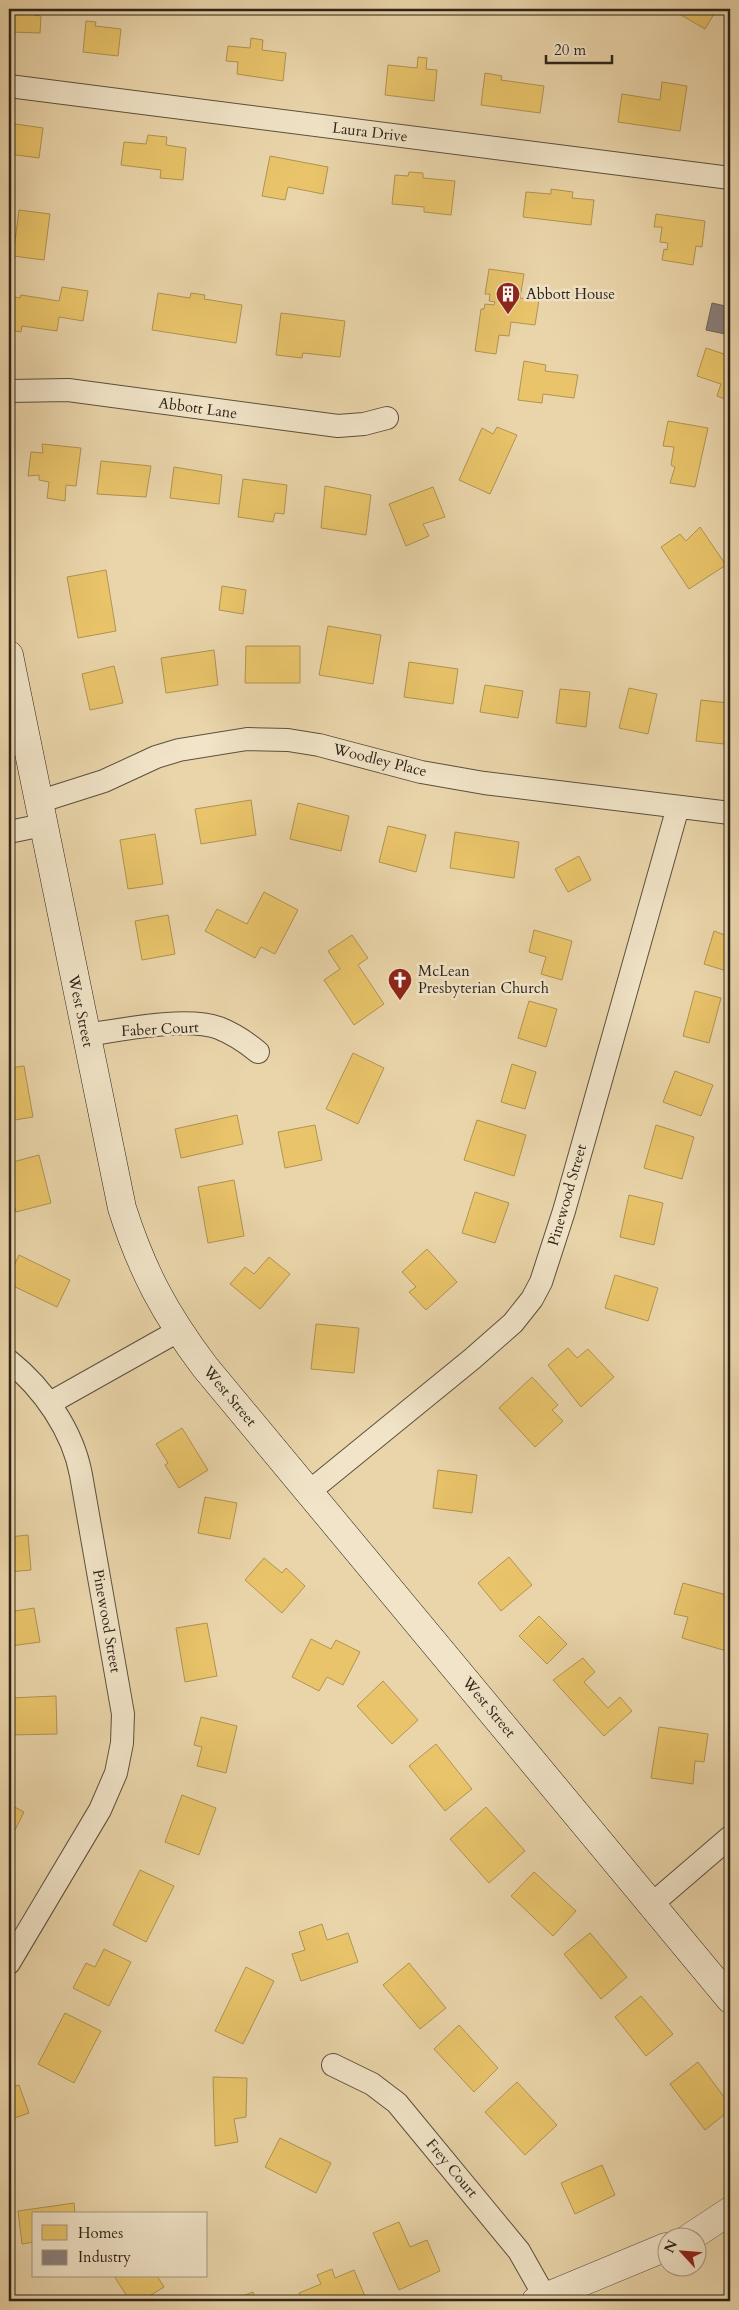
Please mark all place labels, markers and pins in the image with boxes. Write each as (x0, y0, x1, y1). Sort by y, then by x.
building icon: Abbott House (495, 281, 521, 315)
place label: Abbott House (526, 284, 615, 304)
place label: McLean Presbyterian Church (418, 961, 550, 998)
church icon: McLean Presbyterian Church (387, 967, 413, 1001)

